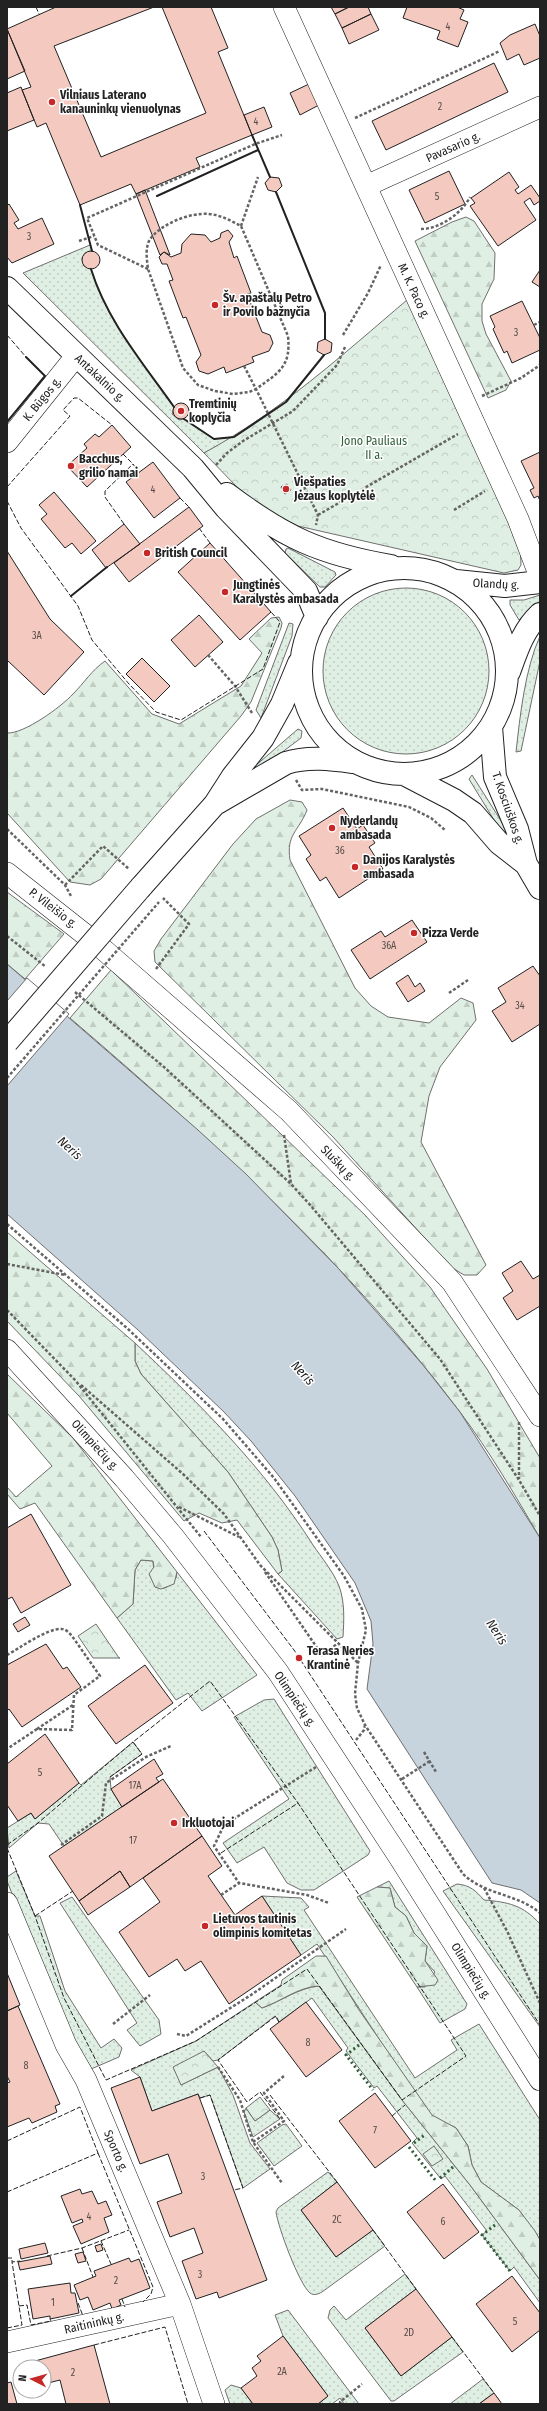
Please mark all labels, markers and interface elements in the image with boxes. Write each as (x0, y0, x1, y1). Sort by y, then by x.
house number: 4 (446, 21, 451, 33)
place label: Vilniaus Laterano kanauninkų vienuolynas (59, 88, 182, 117)
marker: Vilniaus Laterano kanauninkų vienuolynas (47, 97, 57, 107)
house number: 2 (438, 101, 443, 113)
house number: 4 (254, 116, 259, 128)
street label: Pavasario g. (424, 129, 483, 165)
house number: 5 (435, 191, 440, 203)
house number: 3 (27, 231, 32, 243)
street label: M. K. Paco g. (395, 261, 433, 321)
place label: Šv. apaštalų Petro ir Povilo bažnyčia (223, 289, 313, 319)
marker: Šv. apaštalų Petro ir Povilo bažnyčia (210, 300, 220, 310)
house number: 3 (514, 327, 519, 339)
street label: Antakalnio g. (72, 351, 128, 405)
street label: K. Būgos g. (20, 374, 64, 424)
place label: Tremtinių koplyčia (189, 397, 237, 425)
marker: Tremtinių koplyčia (176, 406, 186, 416)
park label: Jono Pauliaus II a. (341, 434, 407, 462)
place label: Bacchus, grilio namai (79, 452, 138, 480)
marker: Bacchus, grilio namai (66, 461, 76, 471)
place label: Viešpaties Jėzaus koplytėlė (293, 475, 375, 503)
house number: 4 (151, 484, 156, 496)
marker: Viešpaties Jėzaus koplytėlė (281, 484, 291, 494)
place label: British Council (155, 546, 228, 560)
marker: British Council (142, 548, 152, 558)
street label: Olandų g. (472, 576, 520, 592)
place label: Jungtinės Karalystės ambasada (232, 578, 339, 606)
marker: Jungtinės Karalystės ambasada (220, 587, 230, 597)
house number: 3A (32, 630, 43, 642)
street label: T. Kosciuškos g. (489, 770, 527, 846)
place label: Nyderlandų ambasada (340, 814, 398, 842)
marker: Nyderlandų ambasada (327, 823, 337, 833)
house number: 36 (335, 845, 345, 857)
place label: Danijos Karalystės ambasada (363, 853, 455, 881)
marker: Danijos Karalystės ambasada (350, 862, 360, 872)
street label: P. Vileišio g. (26, 885, 80, 931)
place label: Pizza Verde (422, 926, 479, 940)
marker: Pizza Verde (409, 928, 419, 938)
house number: 36A (382, 940, 397, 952)
house number: 34 (515, 1000, 525, 1012)
water label: Neris (55, 1133, 86, 1163)
street label: Sluškų g. (318, 1143, 358, 1184)
water label: Neris (288, 1358, 318, 1388)
street label: Olimpiečių g. (68, 1417, 122, 1474)
water label: Neris (483, 1616, 511, 1648)
place label: Terasa Neries Krantinė (307, 1644, 375, 1672)
marker: Terasa Neries Krantinė (294, 1653, 304, 1663)
street label: Olimpiečių g. (271, 1669, 319, 1730)
house number: 5 (38, 1767, 43, 1779)
house number: 17A (129, 1780, 142, 1792)
place label: Irkluotojai (182, 1816, 234, 1830)
marker: Irkluotojai (169, 1818, 179, 1828)
house number: 17 (129, 1835, 137, 1847)
place label: Lietuvos tautinis olimpinis komitetas (213, 1912, 312, 1940)
marker: Lietuvos tautinis olimpinis komitetas (200, 1921, 210, 1931)
street label: Olimpiečių g. (448, 1940, 494, 2002)
house number: 8 (306, 2037, 311, 2049)
house number: 8 (24, 2060, 29, 2072)
house number: 7 (373, 2125, 377, 2137)
street label: Sporto g. (101, 2128, 131, 2174)
house number: 3 (201, 2171, 206, 2183)
house number: 4 (87, 2211, 92, 2223)
house number: 2C (332, 2214, 342, 2226)
house number: 6 (441, 2216, 446, 2228)
house number: 3 (198, 2269, 203, 2281)
house number: 2 (114, 2275, 119, 2287)
house number: 1 (51, 2297, 55, 2309)
street label: Raitininkų g. (63, 2309, 126, 2337)
house number: 5 (513, 2316, 518, 2328)
house number: 2D (404, 2327, 414, 2339)
north arrow (12, 2359, 52, 2399)
house number: 2A (277, 2366, 288, 2378)
house number: 2 (71, 2367, 76, 2379)
text: N (16, 2374, 29, 2382)

